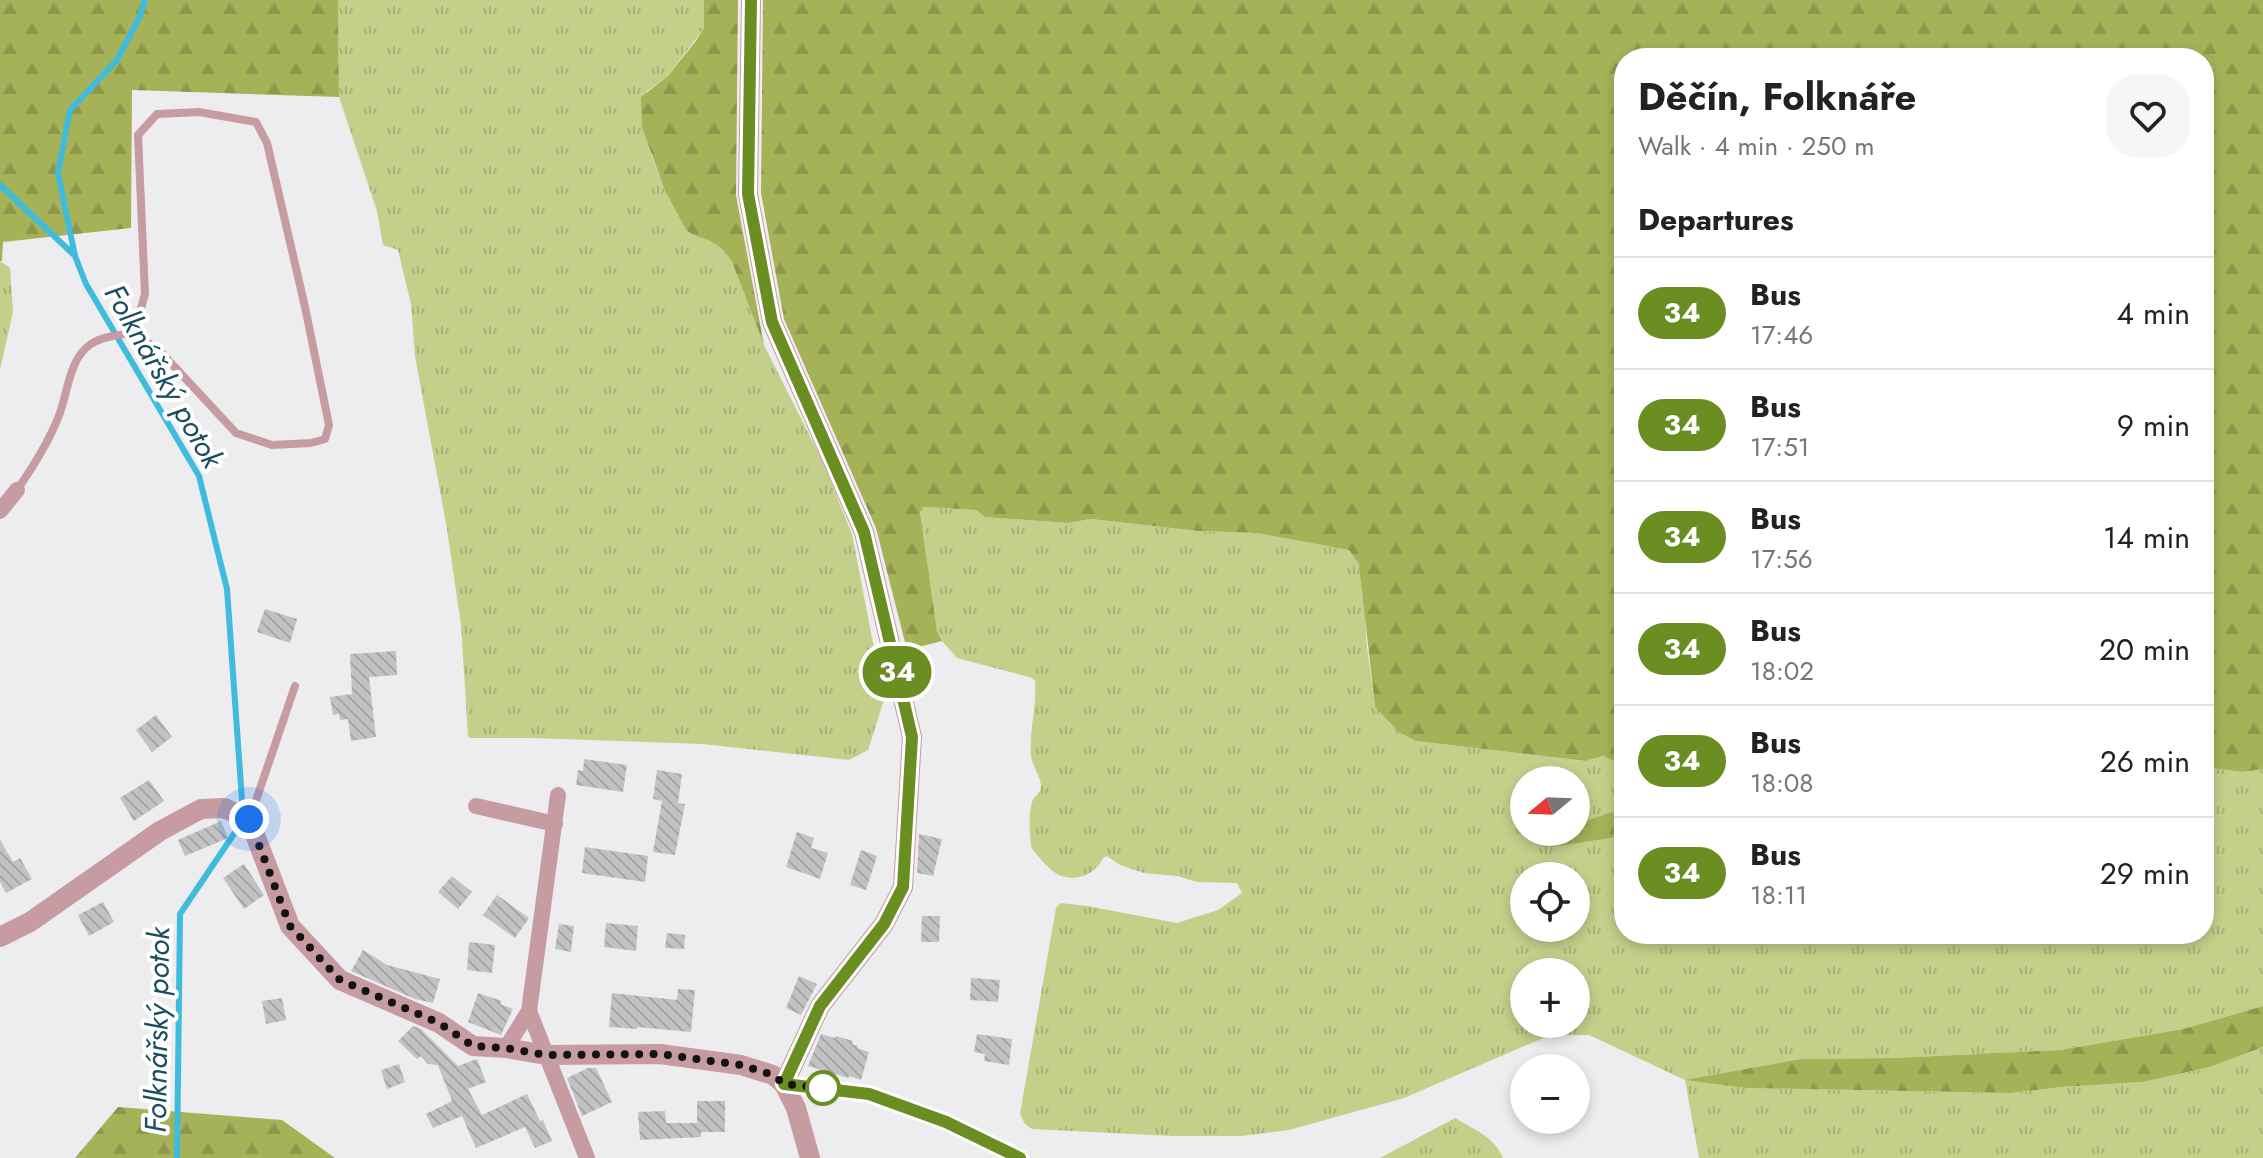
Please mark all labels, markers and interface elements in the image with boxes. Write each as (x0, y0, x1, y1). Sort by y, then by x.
text: Děčín, Folknáře (1638, 69, 1916, 124)
button: heart (2106, 74, 2190, 158)
text: Walk · 4 min · 250 m (1638, 127, 1875, 165)
text: Departures (1638, 198, 1794, 241)
text: Bus (1750, 273, 1801, 316)
water label: Folknářský potok (94, 276, 235, 477)
text: 34 (1664, 292, 1700, 333)
text: 4 min (2117, 292, 2190, 335)
text: 17:46 (1750, 316, 1813, 354)
text: Bus (1750, 385, 1801, 428)
text: 34 (1664, 404, 1700, 445)
text: 9 min (2117, 404, 2190, 447)
text: 17:51 (1750, 428, 1810, 466)
text: Bus (1750, 497, 1801, 540)
text: 34 (1664, 516, 1700, 557)
text: 14 min (2103, 516, 2190, 559)
text: 17:56 (1750, 540, 1813, 578)
text: Bus (1750, 609, 1801, 652)
text: 34 (1664, 628, 1700, 669)
text: 20 min (2099, 628, 2190, 671)
line badge: 34 (861, 646, 933, 698)
text: 34 (879, 651, 915, 692)
text: 18:02 (1750, 652, 1814, 690)
text: Bus (1750, 721, 1801, 764)
text: 34 (1664, 740, 1700, 781)
text: 26 min (2100, 740, 2190, 783)
text: 18:08 (1750, 764, 1814, 802)
north arrow (1510, 766, 1590, 846)
map controls (1510, 766, 1590, 1134)
your location (229, 799, 269, 839)
text: Bus (1750, 833, 1801, 876)
text: 34 (1664, 852, 1700, 893)
text: 29 min (2100, 852, 2190, 895)
button: locate (1510, 862, 1590, 942)
text: 18:11 (1750, 876, 1807, 914)
water label: Folknářský potok (134, 925, 180, 1133)
button: + (1510, 958, 1590, 1038)
button: − (1510, 1054, 1590, 1134)
unlabelled marker (806, 1071, 840, 1105)

